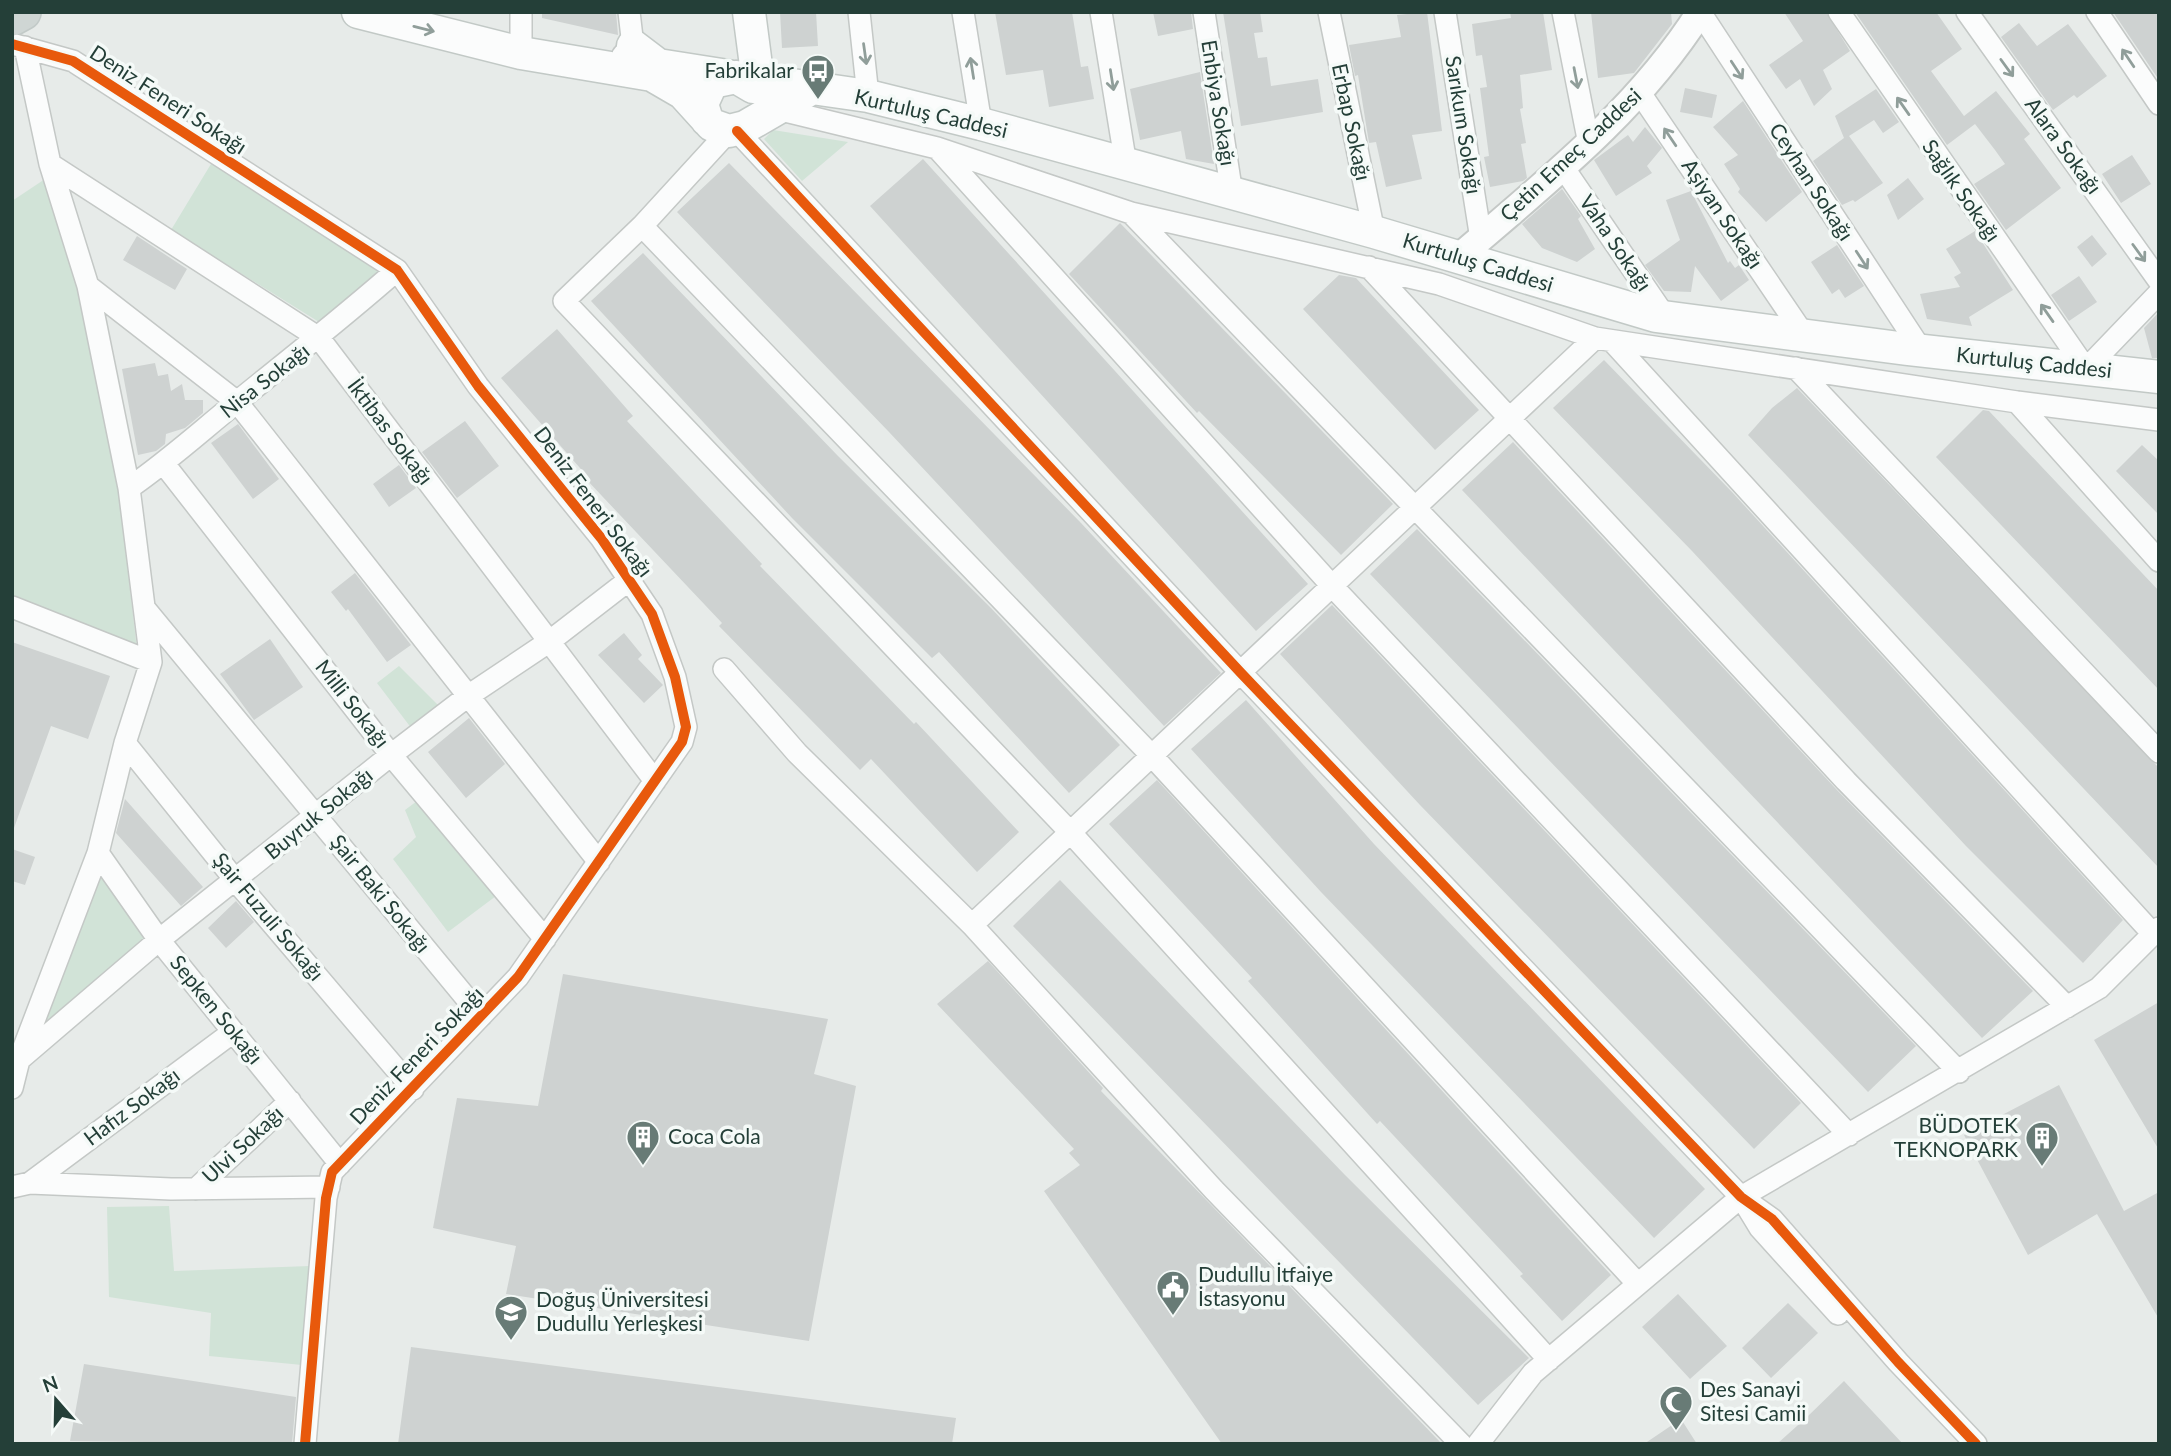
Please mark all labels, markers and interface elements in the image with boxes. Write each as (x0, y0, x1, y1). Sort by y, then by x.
one-way arrow (412, 23, 435, 36)
street label: Enbiya Sokağı (1197, 38, 1242, 167)
street label: Deniz Feneri Sokağı (86, 39, 252, 159)
one-way arrow (859, 42, 872, 65)
one-way arrow (2121, 49, 2135, 68)
bus stop icon: Fabrikalar (799, 52, 837, 101)
street label: Sarıkum Sokağı (1441, 54, 1488, 196)
place label: Fabrikalar (705, 57, 794, 82)
one-way arrow (965, 57, 978, 80)
one-way arrow (2000, 58, 2014, 77)
one-way arrow (1731, 59, 1745, 79)
street label: Erbap Sokağı (1328, 61, 1377, 183)
one-way arrow (1570, 66, 1584, 89)
one-way arrow (1106, 68, 1119, 91)
street label: Çetin Emeç Caddesi (1494, 82, 1646, 226)
street label: Kurtuluş Caddesi (852, 83, 1010, 142)
street label: Alara Sokağı (2021, 92, 2108, 198)
one-way arrow (1896, 97, 1910, 116)
street label: Ceyhan Sokağı (1765, 118, 1860, 245)
one-way arrow (1663, 128, 1677, 147)
street label: Sağlık Sokağı (1918, 134, 2007, 246)
street label: Aşiyan Sokağı (1677, 154, 1769, 273)
street label: Vaha Sokağı (1575, 189, 1658, 295)
street label: Kurtuluş Caddesi (1400, 227, 1557, 296)
one-way arrow (2132, 243, 2146, 262)
one-way arrow (1855, 250, 1869, 269)
one-way arrow (2040, 304, 2054, 323)
street label: Nisa Sokağı (215, 337, 314, 422)
street label: Kurtuluş Caddesi (1955, 341, 2113, 382)
street label: İktibas Sokağı (343, 373, 439, 489)
street label: Deniz Feneri Sokağı (530, 421, 659, 581)
street label: Milli Sokağı (311, 654, 395, 752)
street label: Buyruk Sokağı (259, 762, 377, 864)
street label: Şair Baki Sokağı (326, 829, 436, 957)
street label: Şair Fuzuli Sokağı (208, 847, 330, 985)
street label: Sepken Sokağı (166, 950, 269, 1069)
street label: Deniz Feneri Sokağı (344, 981, 488, 1129)
street label: Hafız Sokağı (78, 1062, 184, 1150)
street label: Ulvi Sokağı (196, 1100, 288, 1188)
place label: BÜDOTEK TEKNOPARK (1894, 1112, 2018, 1161)
building icon: Coca Cola (624, 1118, 662, 1167)
building icon: BÜDOTEK TEKNOPARK (2023, 1119, 2061, 1168)
place label: Coca Cola (668, 1123, 761, 1148)
place label: Dudullu İtfaiye İstasyonu (1198, 1261, 1333, 1310)
public building icon: Dudullu İtfaiye İstasyonu (1154, 1268, 1192, 1317)
place label: Doğuş Üniversitesi Dudullu Yerleşkesi (536, 1286, 709, 1335)
school or university icon: Doğuş Üniversitesi Dudullu Yerleşkesi (492, 1293, 530, 1342)
north arrow (21, 1365, 91, 1435)
text: N (39, 1370, 61, 1397)
place label: Des Sanayi Sitesi Camii (1700, 1376, 1806, 1425)
mosque icon: Des Sanayi Sitesi Camii (1657, 1383, 1695, 1432)

